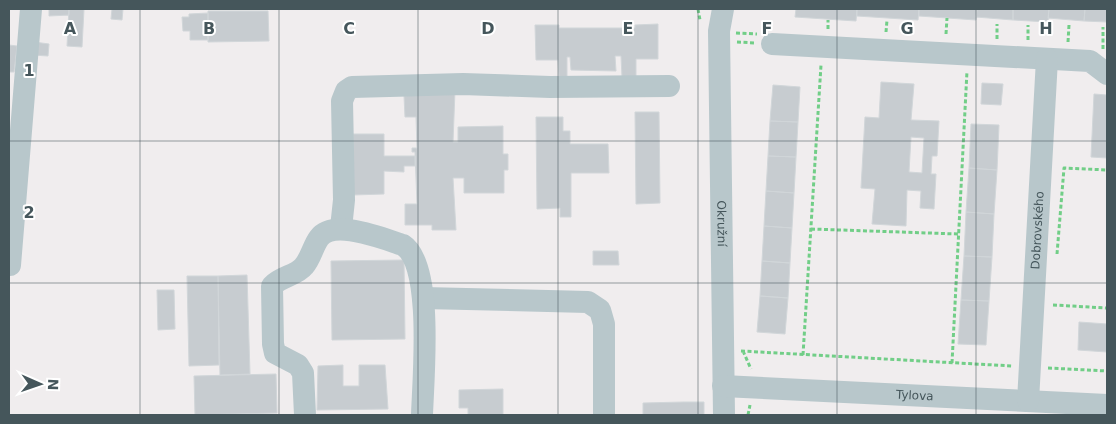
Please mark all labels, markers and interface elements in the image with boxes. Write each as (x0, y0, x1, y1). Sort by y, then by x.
text: A (64, 19, 77, 38)
text: B (203, 19, 215, 38)
text: C (343, 19, 355, 38)
text: D (481, 19, 495, 38)
text: E (623, 19, 633, 38)
text: F (762, 19, 772, 38)
text: G (900, 19, 914, 38)
text: H (1039, 19, 1053, 38)
text: 1 (23, 61, 35, 80)
street label: Dobrovského (1028, 191, 1047, 270)
street label: Okružní (714, 200, 729, 247)
text: 2 (23, 203, 35, 222)
north arrow (15, 359, 65, 409)
text: N (45, 378, 61, 391)
street label: Tylova (895, 388, 934, 403)

